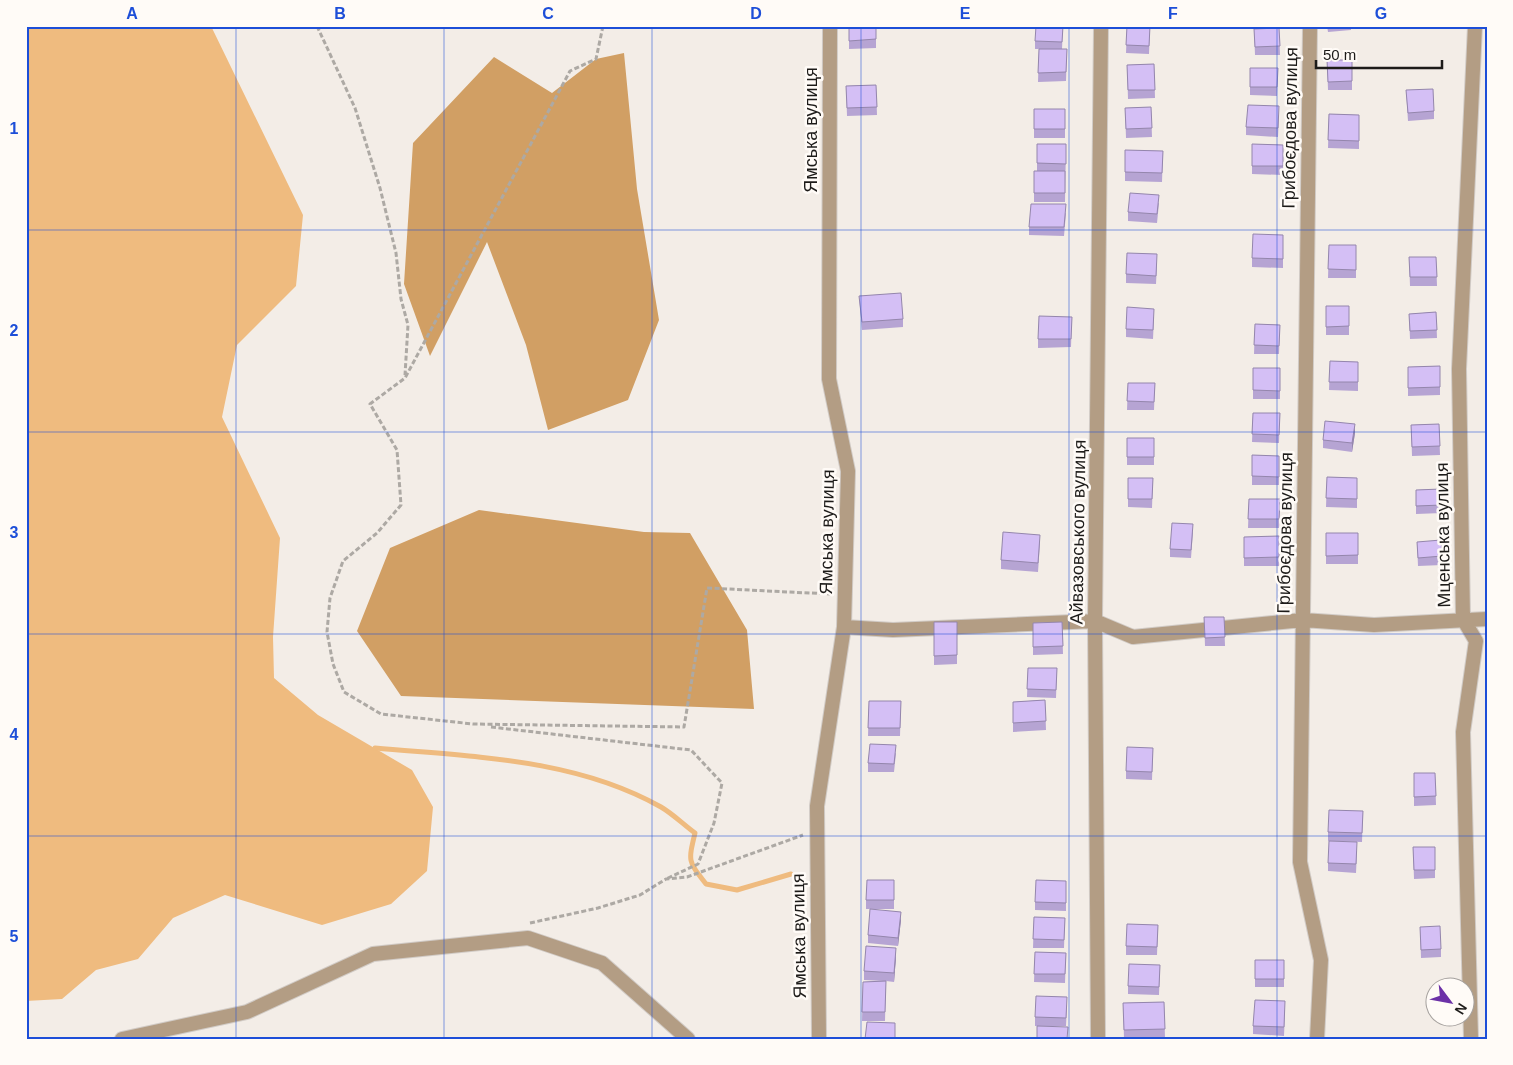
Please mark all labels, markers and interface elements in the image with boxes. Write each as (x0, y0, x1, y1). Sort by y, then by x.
text: A (126, 5, 138, 22)
text: B (334, 5, 346, 22)
text: C (542, 5, 554, 22)
text: D (750, 5, 762, 22)
text: E (960, 5, 971, 22)
text: F (1168, 5, 1178, 22)
text: G (1375, 5, 1387, 22)
scale bar (1316, 38, 1442, 70)
text: 50 m (1323, 46, 1356, 63)
street label: Грибоєдова вулиця (1279, 47, 1301, 209)
street label: Ямська вулиця (801, 67, 821, 193)
text: 1 (10, 120, 19, 137)
text: 2 (10, 322, 19, 339)
street label: Айвазовського вулиця (1066, 439, 1090, 625)
street label: Грибоєдова вулиця (1274, 452, 1296, 614)
street label: Мценська вулиця (1432, 462, 1454, 608)
street label: Ямська вулиця (816, 469, 838, 595)
text: 3 (10, 524, 19, 541)
text: 4 (10, 726, 19, 743)
street label: Ямська вулиця (788, 873, 810, 999)
text: 5 (10, 928, 19, 945)
north arrow (1426, 978, 1476, 1028)
text: N (1452, 1000, 1470, 1017)

